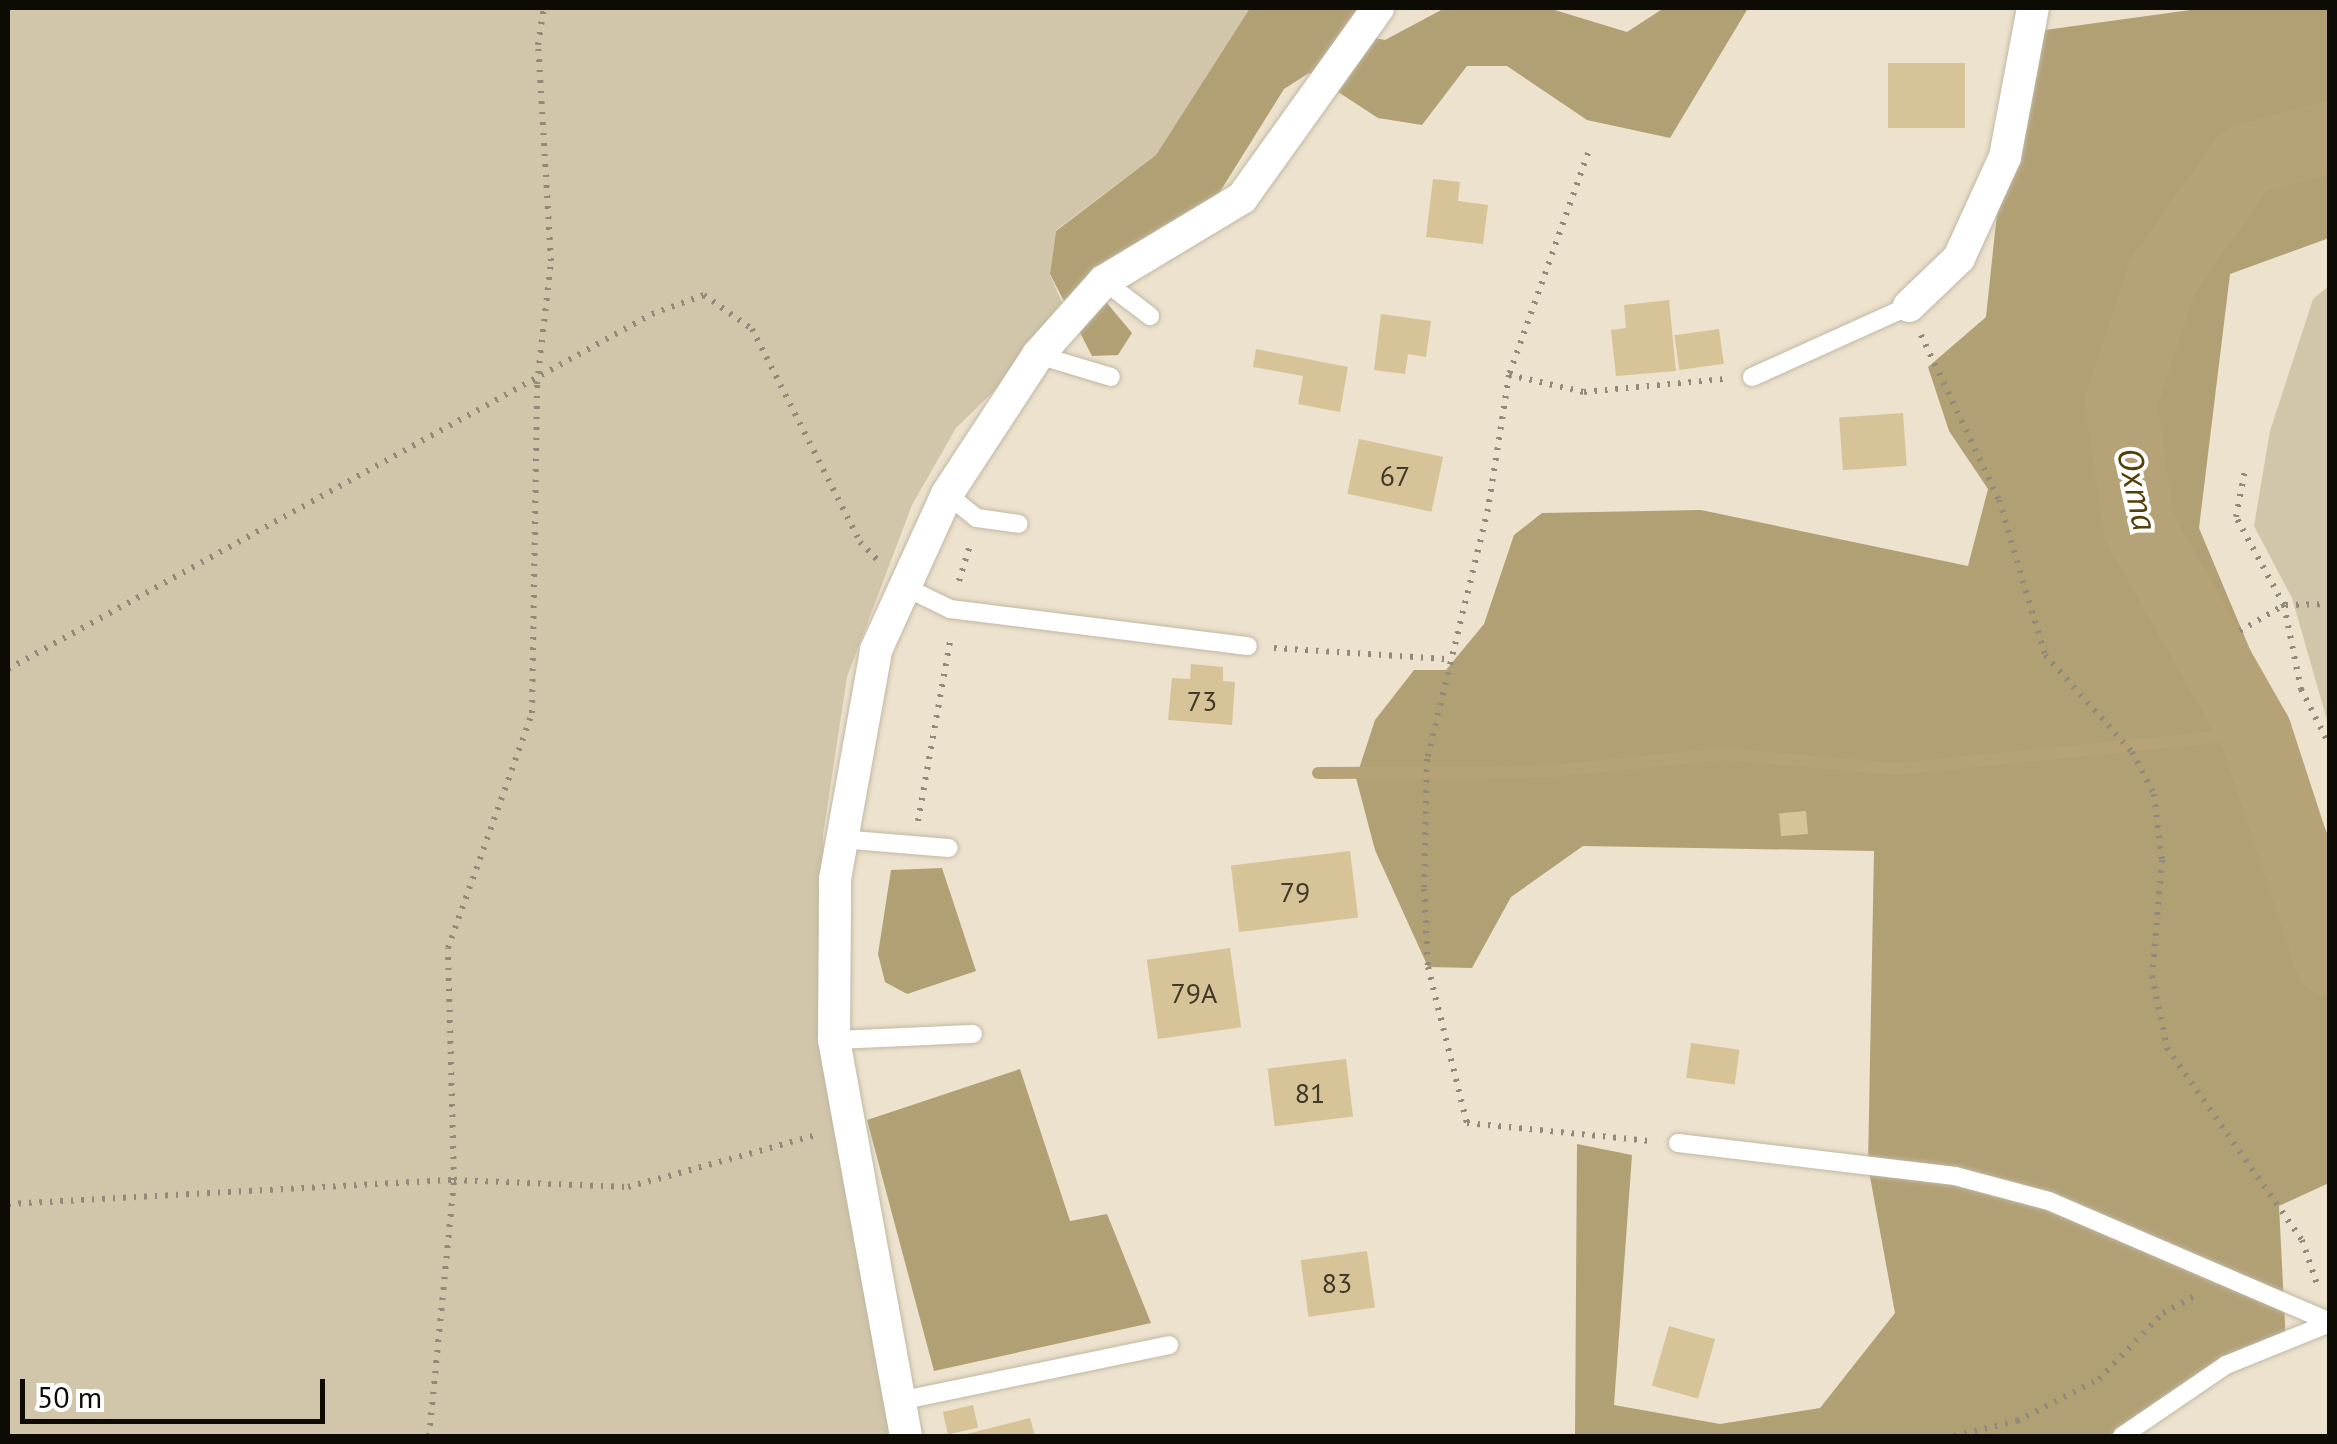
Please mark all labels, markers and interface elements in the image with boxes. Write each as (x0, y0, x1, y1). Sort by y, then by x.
water label: Охта (2109, 444, 2167, 534)
house number: 67 (1380, 459, 1410, 493)
house number: 73 (1187, 684, 1217, 718)
house number: 79 (1280, 875, 1310, 909)
house number: 79А (1171, 976, 1217, 1010)
house number: 81 (1295, 1076, 1325, 1110)
house number: 83 (1322, 1266, 1352, 1300)
scale bar (25, 1359, 330, 1421)
text: 50 m (37, 1377, 102, 1416)

